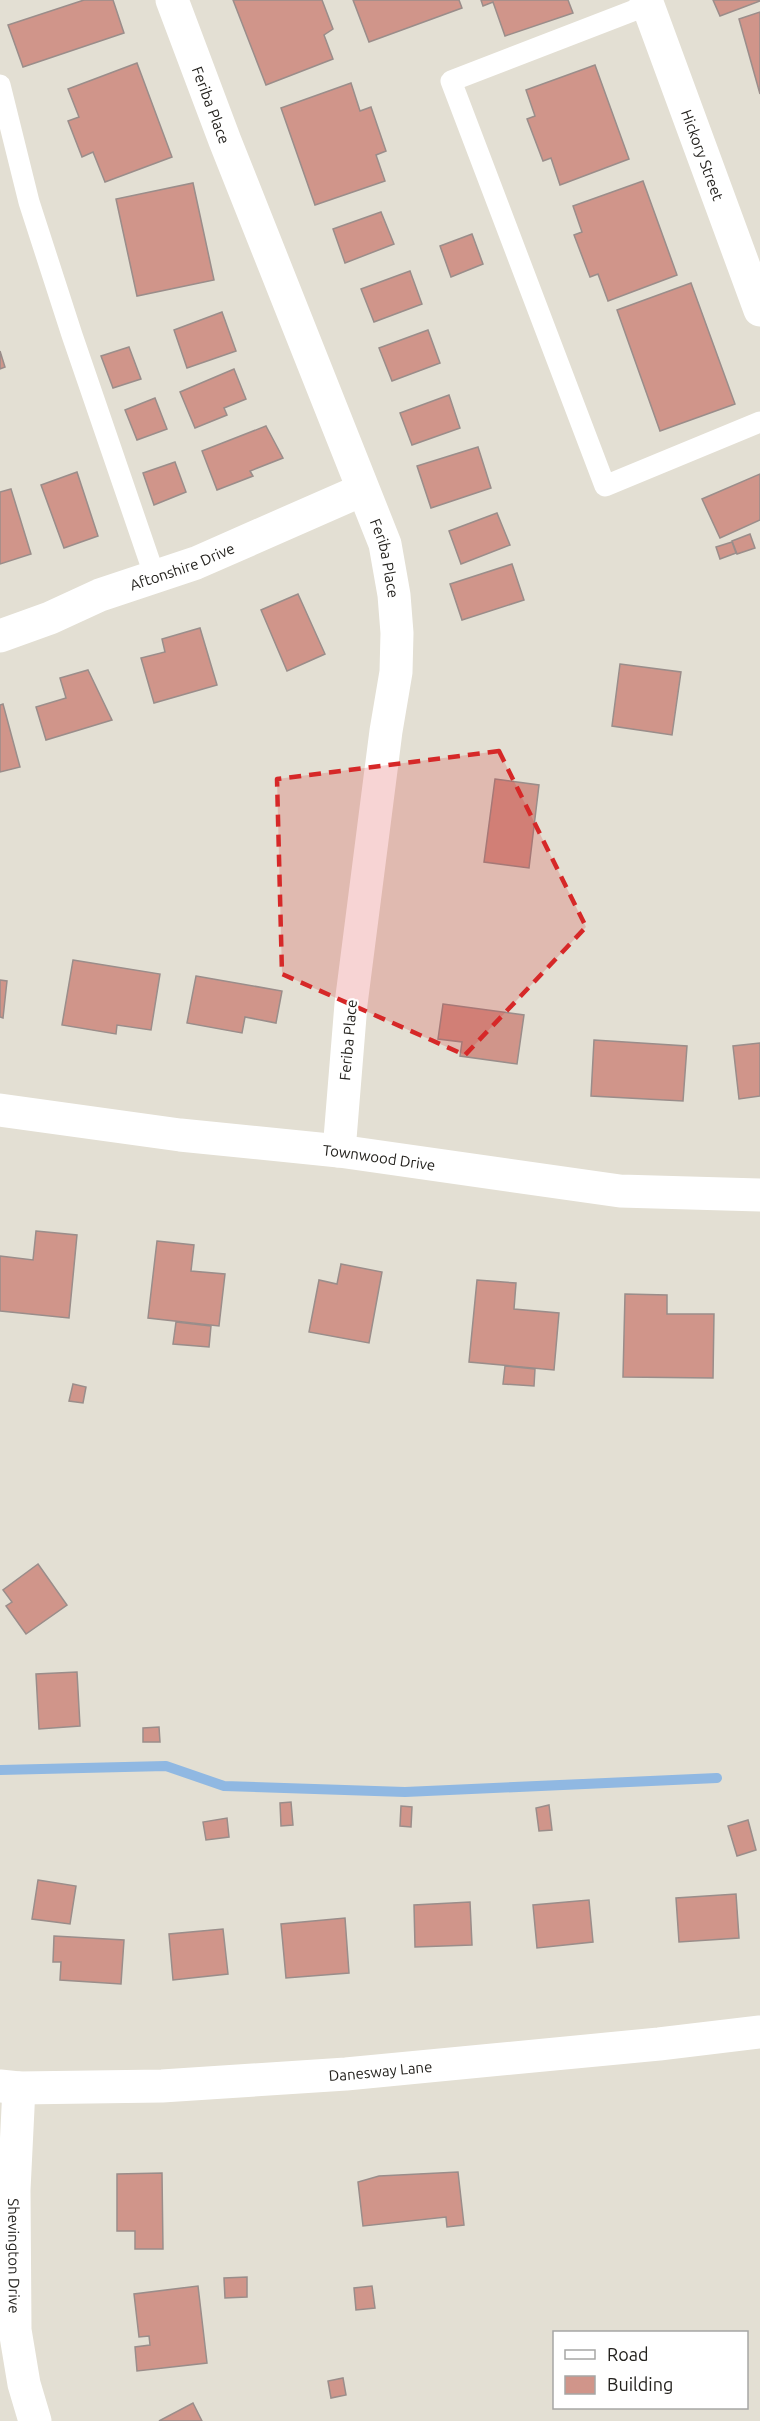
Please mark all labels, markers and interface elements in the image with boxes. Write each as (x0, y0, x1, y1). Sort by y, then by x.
street label: Feriba Place (189, 64, 234, 146)
street label: Hickory Street (678, 107, 727, 203)
street label: Feriba Place (367, 516, 403, 599)
street label: Aftonshire Drive (127, 539, 237, 593)
street label: Feriba Place (336, 999, 360, 1081)
street label: Townwood Drive (322, 1141, 436, 1173)
street label: Danesway Lane (328, 2057, 433, 2084)
street label: Shevington Drive (6, 2198, 23, 2313)
legend (553, 2331, 748, 2409)
text: Road (607, 2344, 649, 2364)
text: Building (607, 2374, 673, 2394)

